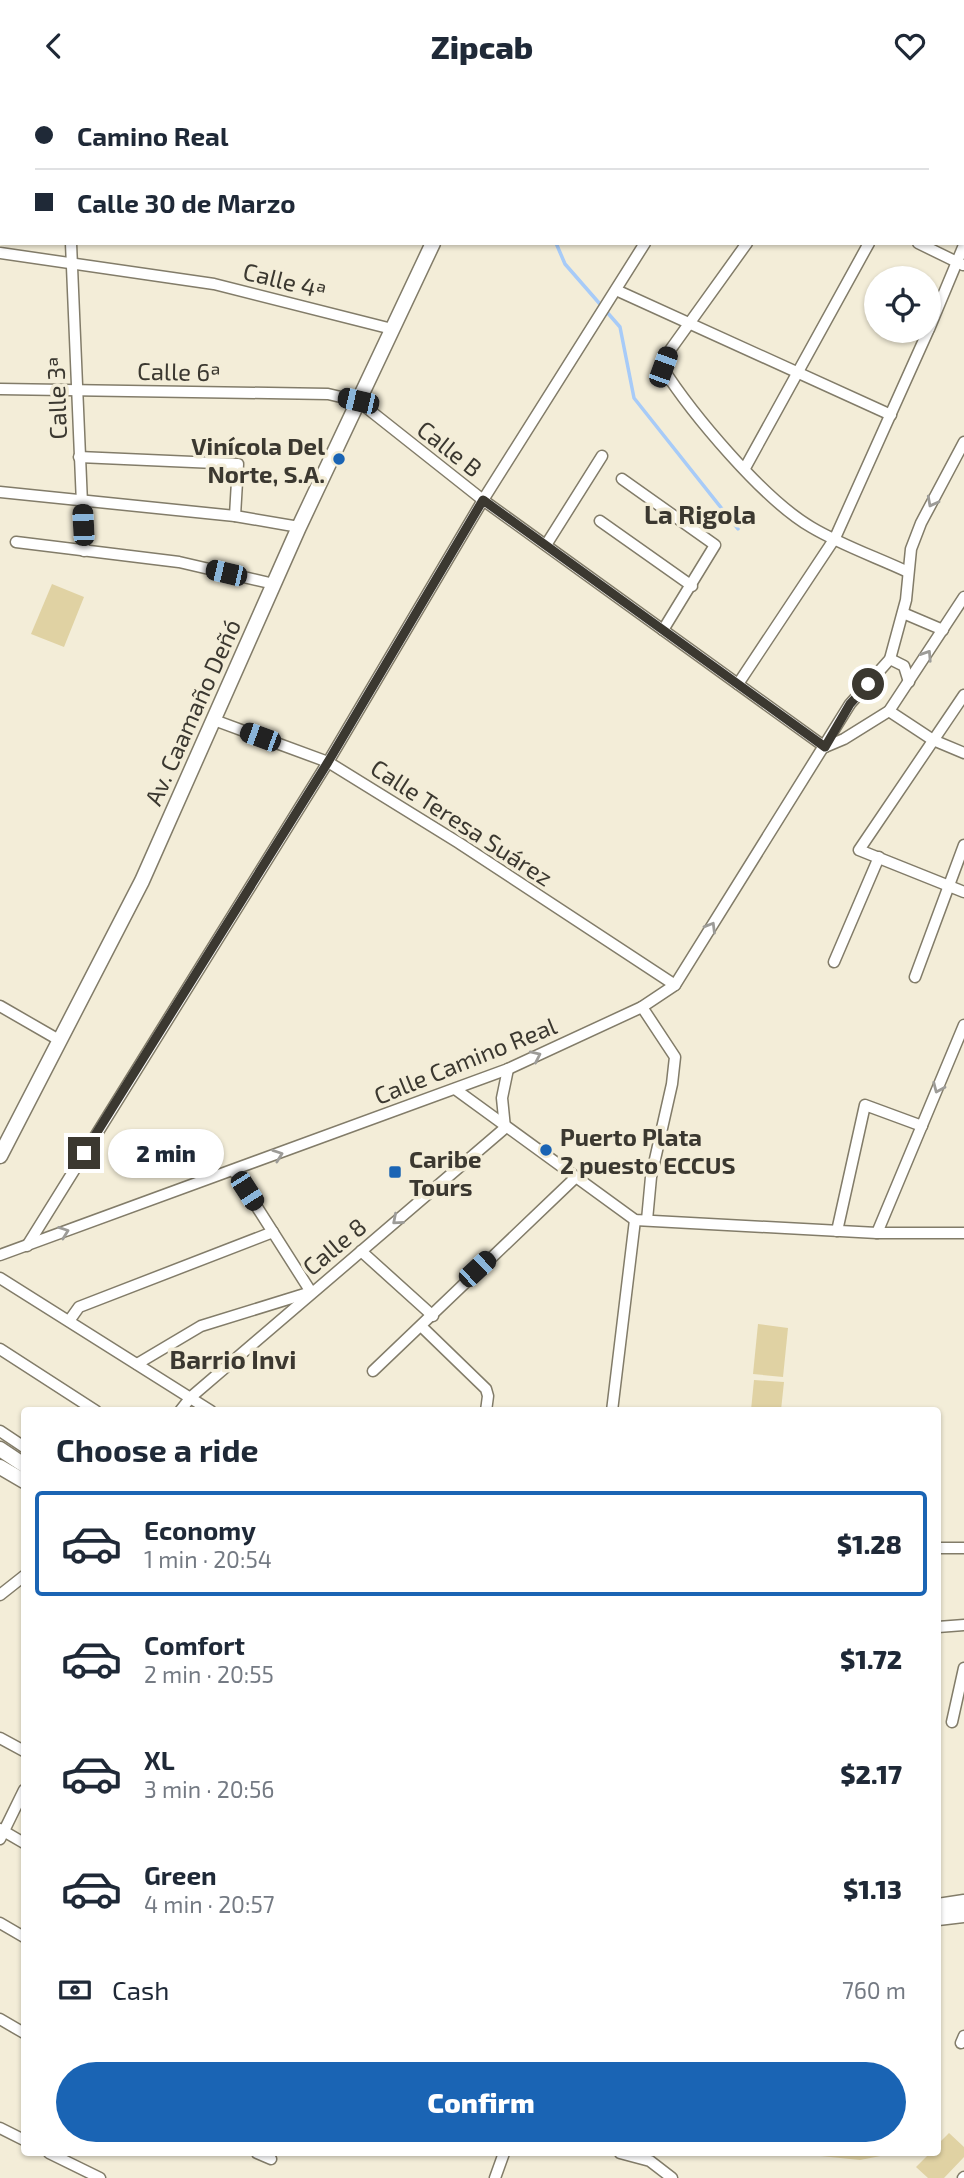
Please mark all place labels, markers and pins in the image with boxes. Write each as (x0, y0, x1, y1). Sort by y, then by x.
place label: Vinícola Del Norte, S.A. (191, 431, 325, 488)
marker: Vinícola Del Norte, S.A. (331, 451, 347, 467)
place label: Puerto Plata 2 puesto ECCUS (560, 1122, 735, 1179)
marker: Puerto Plata 2 puesto ECCUS (538, 1142, 554, 1158)
place label: Caribe Tours (409, 1144, 481, 1201)
marker: Caribe Tours (387, 1164, 403, 1180)

